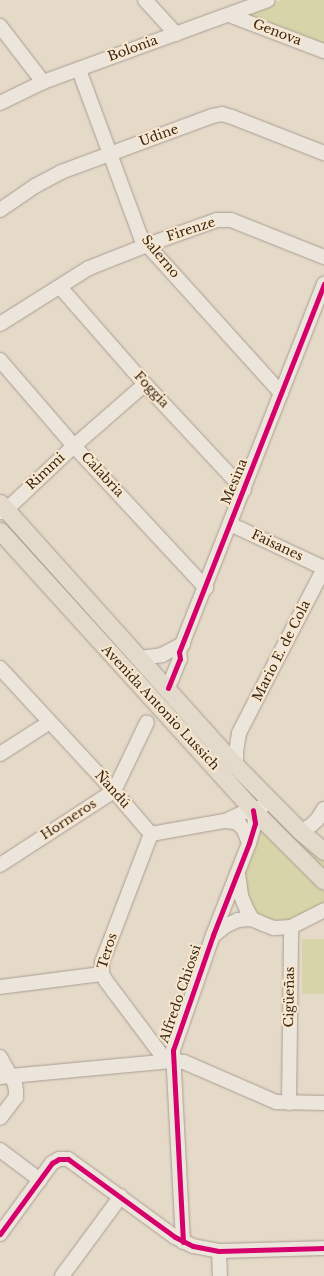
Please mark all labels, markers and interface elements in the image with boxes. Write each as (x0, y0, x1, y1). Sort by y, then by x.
street label: Genova (250, 17, 304, 49)
street label: Bolonia (106, 33, 160, 65)
street label: Udine (137, 122, 181, 150)
street label: Firenze (165, 215, 217, 245)
street label: Salerno (138, 232, 182, 282)
street label: Foggia (130, 369, 172, 411)
street label: Calabria (77, 449, 127, 501)
street label: Rimmi (23, 450, 69, 494)
street label: Mesina (219, 457, 251, 507)
street label: Faisanes (249, 527, 305, 565)
street label: Mario E. de Cola (250, 598, 314, 704)
street label: Avenida Antonio Lussich (98, 642, 222, 774)
street label: Ñandú (91, 768, 133, 812)
street label: Horneros (38, 796, 100, 844)
street label: Teros (95, 931, 121, 971)
street label: Alfredo Chiossi (157, 943, 205, 1045)
street label: Cigüeñas (282, 966, 298, 1028)

